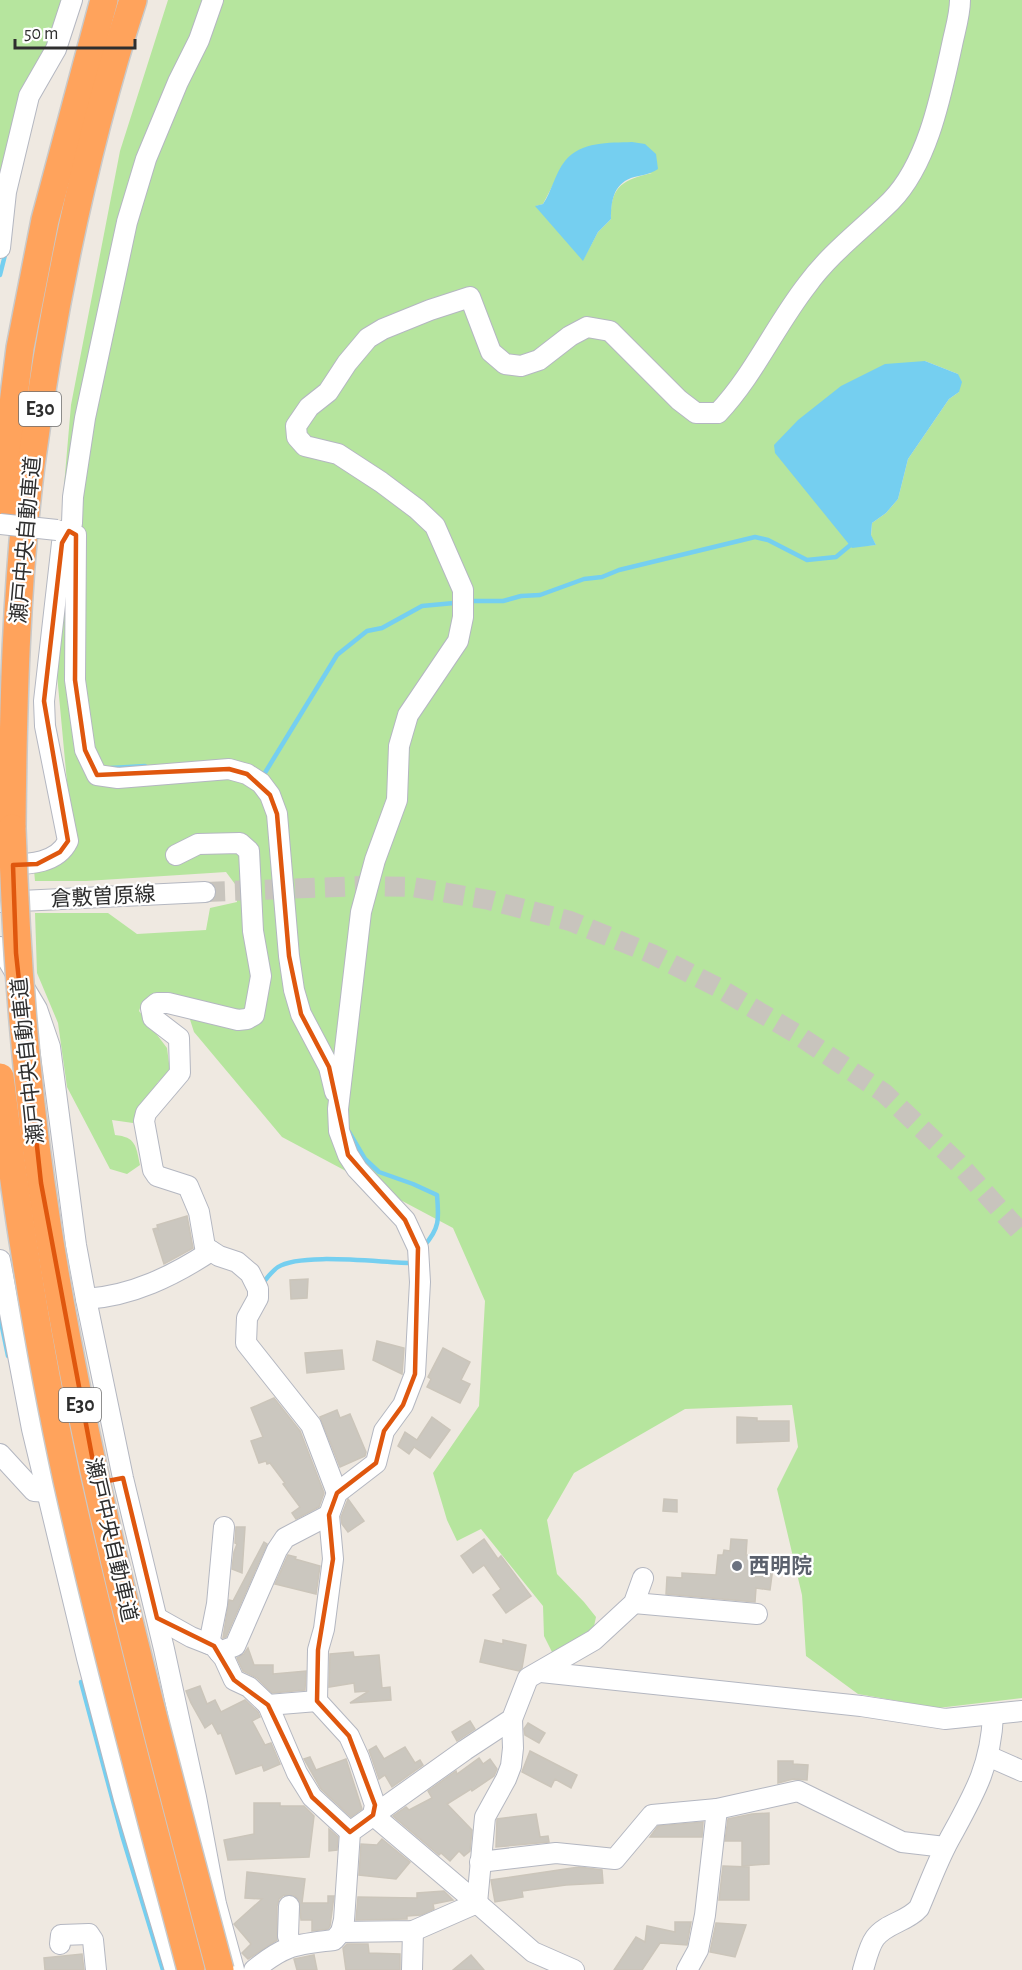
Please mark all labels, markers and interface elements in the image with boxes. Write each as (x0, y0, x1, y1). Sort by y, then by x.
scale bar (15, 12, 135, 50)
text: 50 m (24, 25, 58, 43)
road number: E30 (19, 392, 61, 426)
street label: 瀬戸中央自動車道 (7, 455, 44, 625)
street label: 倉敷曽原線 (50, 883, 156, 910)
street label: 瀬戸中央自動車道 (8, 976, 47, 1146)
road number: E30 (59, 1388, 101, 1422)
street label: 瀬戸中央自動車道 (82, 1456, 141, 1624)
place label: 西明院 (749, 1555, 812, 1577)
marker: 西明院 (730, 1559, 744, 1573)

